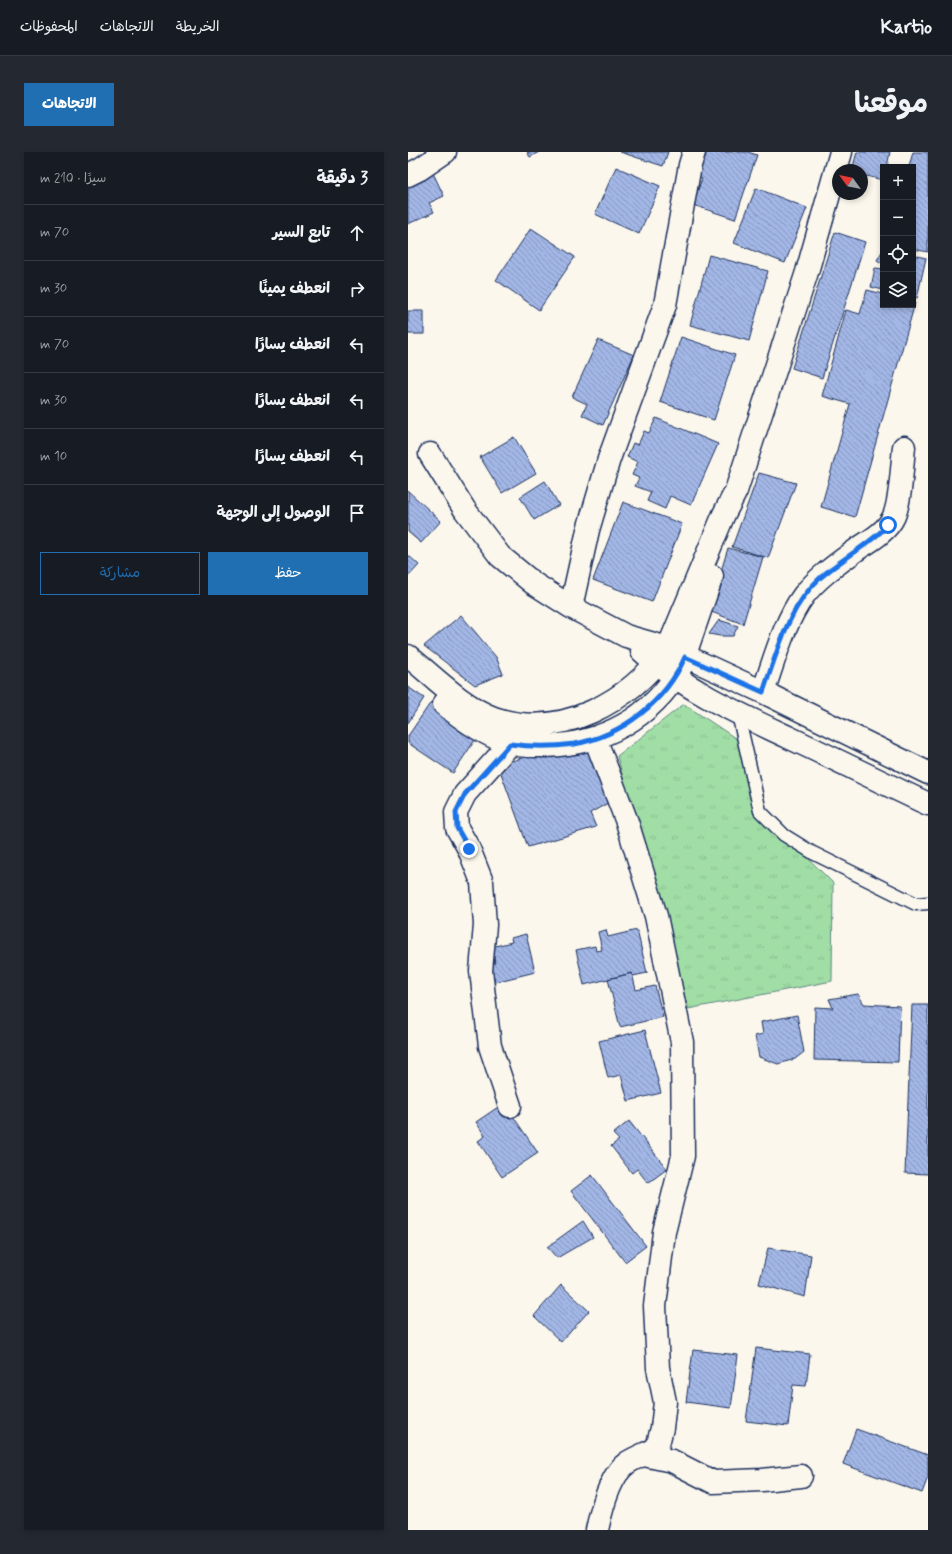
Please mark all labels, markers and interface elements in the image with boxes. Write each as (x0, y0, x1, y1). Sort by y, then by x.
text: Kartio (881, 15, 932, 40)
text: المحفوظات (20, 18, 78, 36)
text: الاتجاهات (100, 18, 154, 36)
text: الخريطة (176, 18, 219, 36)
button: الاتجاهات (24, 83, 114, 126)
text: موقعنا (854, 86, 928, 123)
north arrow (832, 164, 868, 200)
map controls (880, 164, 916, 308)
button: + (880, 164, 916, 200)
text: 3 دقيقة (317, 167, 368, 189)
text: سيرًا · 210 m (40, 170, 106, 187)
button: − (880, 200, 916, 236)
icon: ahead (346, 222, 368, 244)
text: تابع السير (272, 223, 330, 243)
text: 70 m (40, 224, 69, 241)
button: locate (880, 236, 916, 272)
button: layers (880, 272, 916, 308)
icon: right (346, 278, 368, 300)
text: انعطف يمينًا (259, 279, 330, 299)
text: 30 m (40, 280, 67, 297)
icon: left (346, 334, 368, 356)
text: انعطف يسارًا (255, 335, 330, 355)
text: 70 m (40, 336, 69, 353)
icon: left (346, 390, 368, 412)
text: انعطف يسارًا (255, 391, 330, 411)
text: 30 m (40, 392, 67, 409)
icon: left (346, 446, 368, 468)
text: انعطف يسارًا (255, 447, 330, 467)
text: 10 m (40, 448, 67, 465)
icon: arrive (346, 502, 368, 524)
text: الوصول إلى الوجهة (216, 503, 330, 523)
route start (879, 516, 897, 534)
button: مشاركة (40, 552, 200, 595)
button: حفظ (208, 552, 368, 595)
route end (460, 840, 478, 858)

